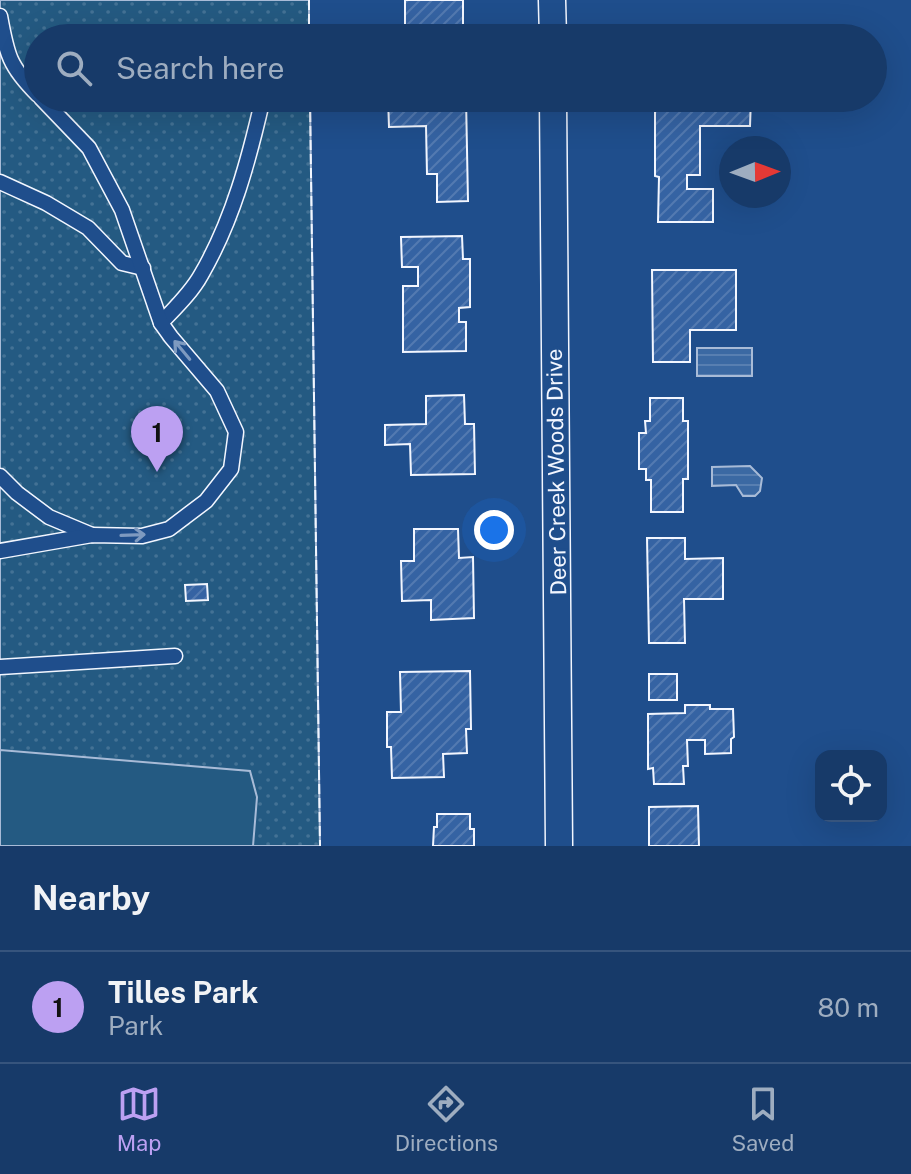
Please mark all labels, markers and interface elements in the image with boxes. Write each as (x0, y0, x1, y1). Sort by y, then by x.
search box (24, 24, 887, 112)
icon: search (52, 46, 96, 90)
text: Search here (116, 50, 284, 86)
north arrow (719, 136, 791, 208)
one-way arrow (173, 341, 191, 361)
street label: Deer Creek Woods Drive (541, 348, 571, 596)
pin: 1 (131, 406, 183, 472)
your location (474, 510, 514, 550)
one-way arrow (119, 527, 146, 543)
map controls (815, 750, 887, 822)
button: locate (815, 750, 887, 822)
text: Nearby (32, 878, 150, 918)
text: Tilles Park (108, 974, 258, 1010)
text: 1 (52, 992, 64, 1023)
text: 80 m (818, 992, 879, 1023)
text: Park (108, 1010, 163, 1041)
tab: Map (117, 1082, 161, 1156)
tab: Directions (395, 1082, 498, 1156)
tab: Saved (731, 1082, 794, 1156)

